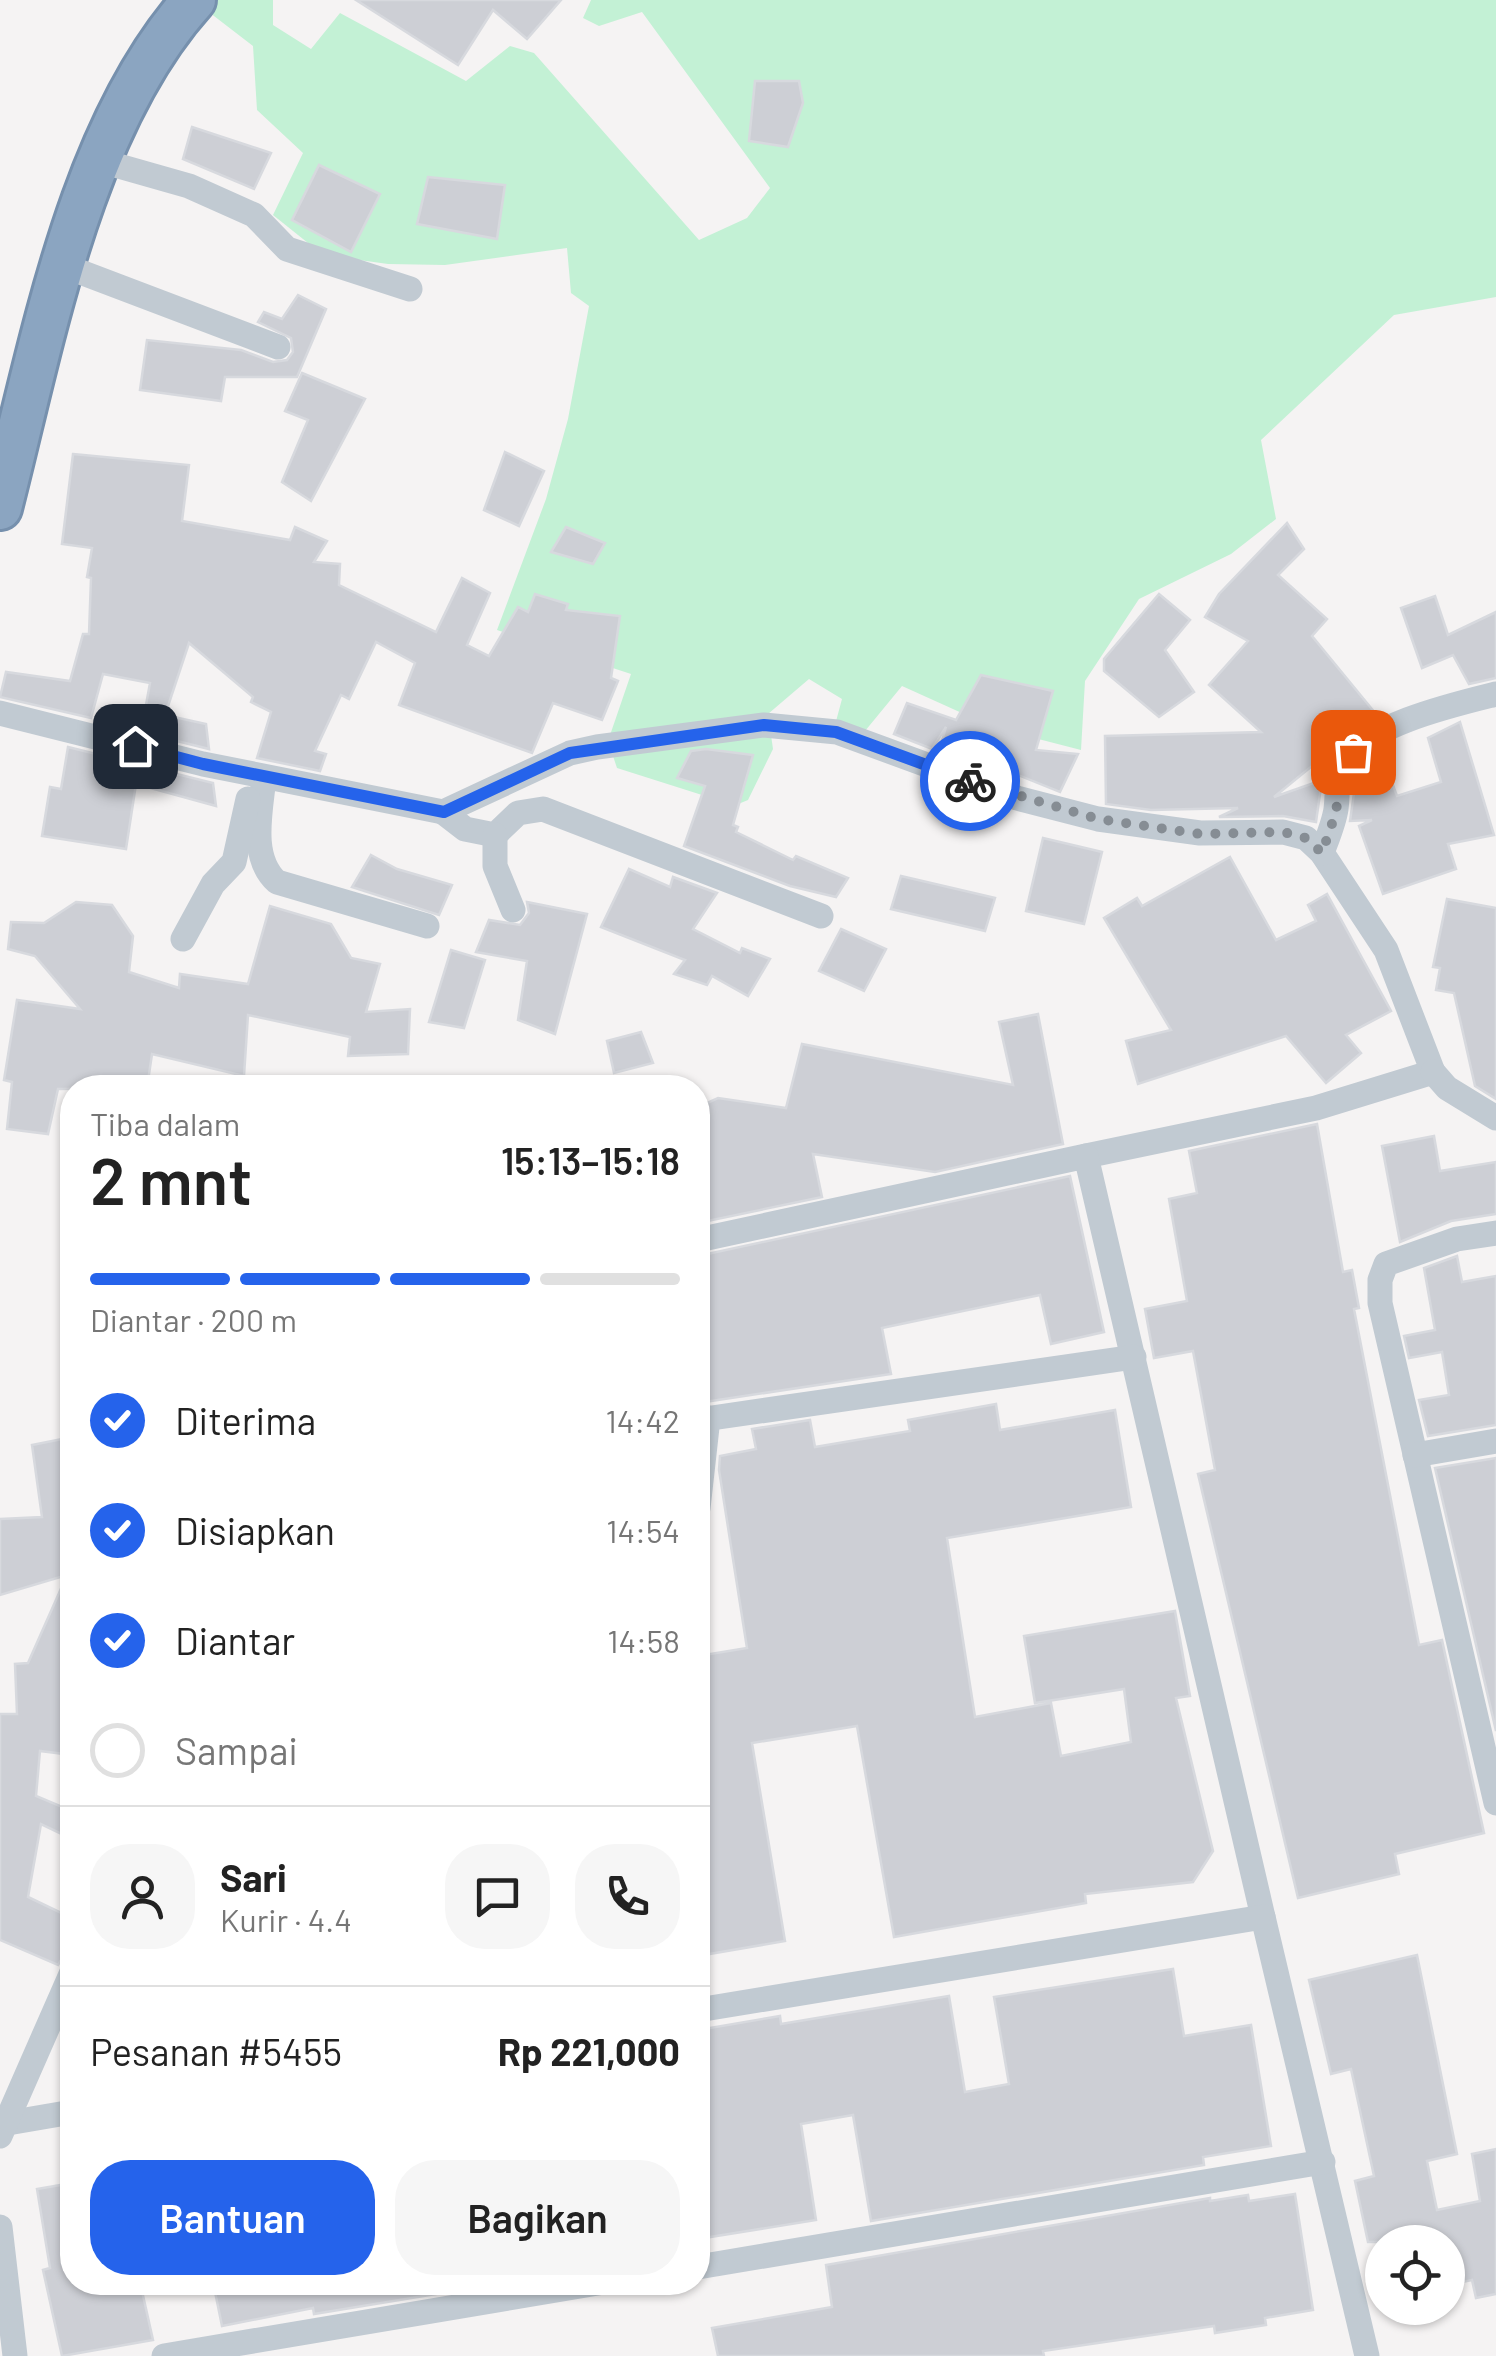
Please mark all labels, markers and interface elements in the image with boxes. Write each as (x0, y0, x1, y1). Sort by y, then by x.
pin (93, 704, 178, 789)
pin (1311, 710, 1396, 795)
icon: home (108, 719, 163, 774)
icon: bag (1326, 725, 1381, 780)
courier (920, 731, 1020, 831)
icon: bike (943, 754, 998, 809)
text: Tiba dalam (90, 1104, 240, 1142)
text: 15:13–15:18 (501, 1137, 680, 1183)
text: 2 mnt (90, 1140, 252, 1218)
text: Diantar · 200 m (90, 1300, 297, 1338)
icon: check (90, 1393, 145, 1448)
text: Diterima (175, 1397, 316, 1443)
text: 14:42 (606, 1401, 680, 1439)
icon: check (90, 1503, 145, 1558)
text: Disiapkan (175, 1507, 335, 1553)
text: 14:54 (606, 1511, 680, 1549)
icon: check (90, 1613, 145, 1668)
text: Diantar (175, 1617, 295, 1663)
text: 14:58 (607, 1621, 680, 1659)
text: Sampai (175, 1727, 298, 1773)
button: person (90, 1844, 195, 1949)
button: chat (445, 1844, 550, 1949)
button: phone (575, 1844, 680, 1949)
text: Sari (220, 1854, 287, 1900)
text: Kurir · 4.4 (220, 1900, 352, 1938)
text: Pesanan #5455 (90, 2028, 342, 2074)
text: Rp 221,000 (498, 2028, 680, 2074)
button: Bantuan (90, 2160, 375, 2275)
button: Bagikan (395, 2160, 680, 2275)
map controls (1365, 2225, 1465, 2325)
button: locate (1365, 2225, 1465, 2325)

